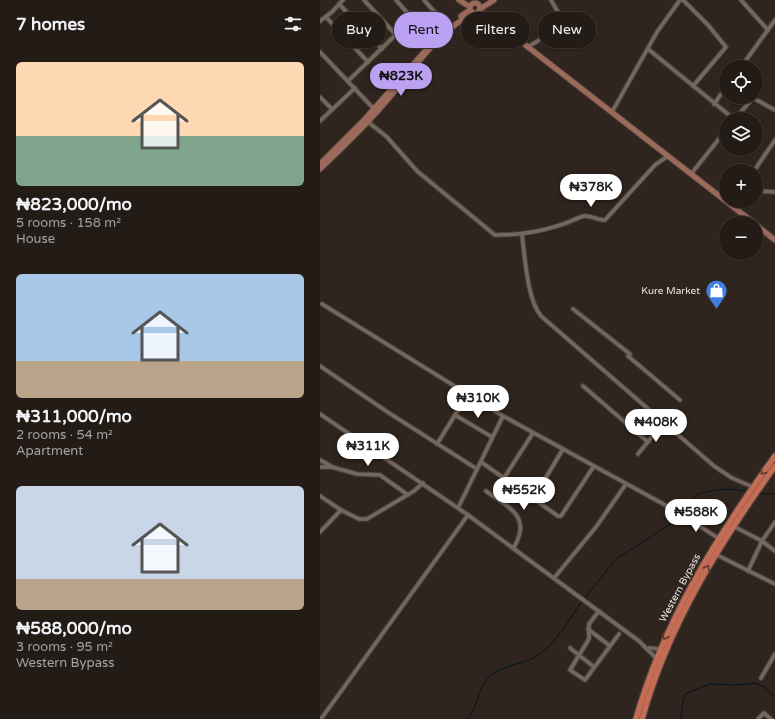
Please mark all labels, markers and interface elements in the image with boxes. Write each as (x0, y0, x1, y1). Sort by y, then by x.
chip: Buy (332, 12, 386, 48)
chip: Rent (394, 12, 453, 48)
chip: Filters (461, 12, 530, 48)
chip: New (538, 12, 596, 48)
icon: filters (282, 13, 304, 35)
text: 7 homes (16, 14, 85, 35)
map controls (719, 60, 763, 260)
button: locate (719, 60, 763, 104)
pin: ₦823K (373, 63, 429, 97)
text: ₦823K (379, 68, 423, 84)
icon: home (124, 88, 196, 160)
button: layers (719, 112, 763, 156)
button: + (719, 164, 763, 208)
pin: ₦378K (563, 174, 619, 208)
text: ₦378K (569, 179, 613, 195)
text: ₦823,000/mo (16, 194, 132, 215)
text: 5 rooms · 158 m² (16, 215, 121, 231)
button: − (719, 216, 763, 260)
text: House (16, 231, 55, 247)
shop icon: Kure Market (703, 278, 729, 311)
place label: Kure Market (641, 285, 700, 297)
icon: home (124, 300, 196, 372)
pin: ₦310K (450, 385, 506, 419)
text: ₦310K (456, 390, 500, 406)
text: ₦311,000/mo (16, 406, 132, 427)
pin: ₦408K (628, 409, 684, 443)
text: ₦408K (634, 414, 678, 430)
text: 2 rooms · 54 m² (16, 427, 113, 443)
pin: ₦311K (340, 433, 396, 467)
text: ₦311K (346, 438, 390, 454)
text: Apartment (16, 443, 83, 459)
one-way arrow (761, 468, 768, 475)
pin: ₦552K (496, 477, 552, 511)
text: ₦552K (502, 482, 546, 498)
pin: ₦588K (668, 499, 724, 533)
text: ₦588K (674, 504, 718, 520)
icon: home (124, 512, 196, 584)
street label: Western Bypass (657, 552, 703, 624)
one-way arrow (702, 565, 709, 572)
text: ₦588,000/mo (16, 618, 132, 639)
one-way arrow (662, 632, 670, 640)
text: 3 rooms · 95 m² (16, 639, 113, 655)
text: Western Bypass (16, 655, 114, 671)

